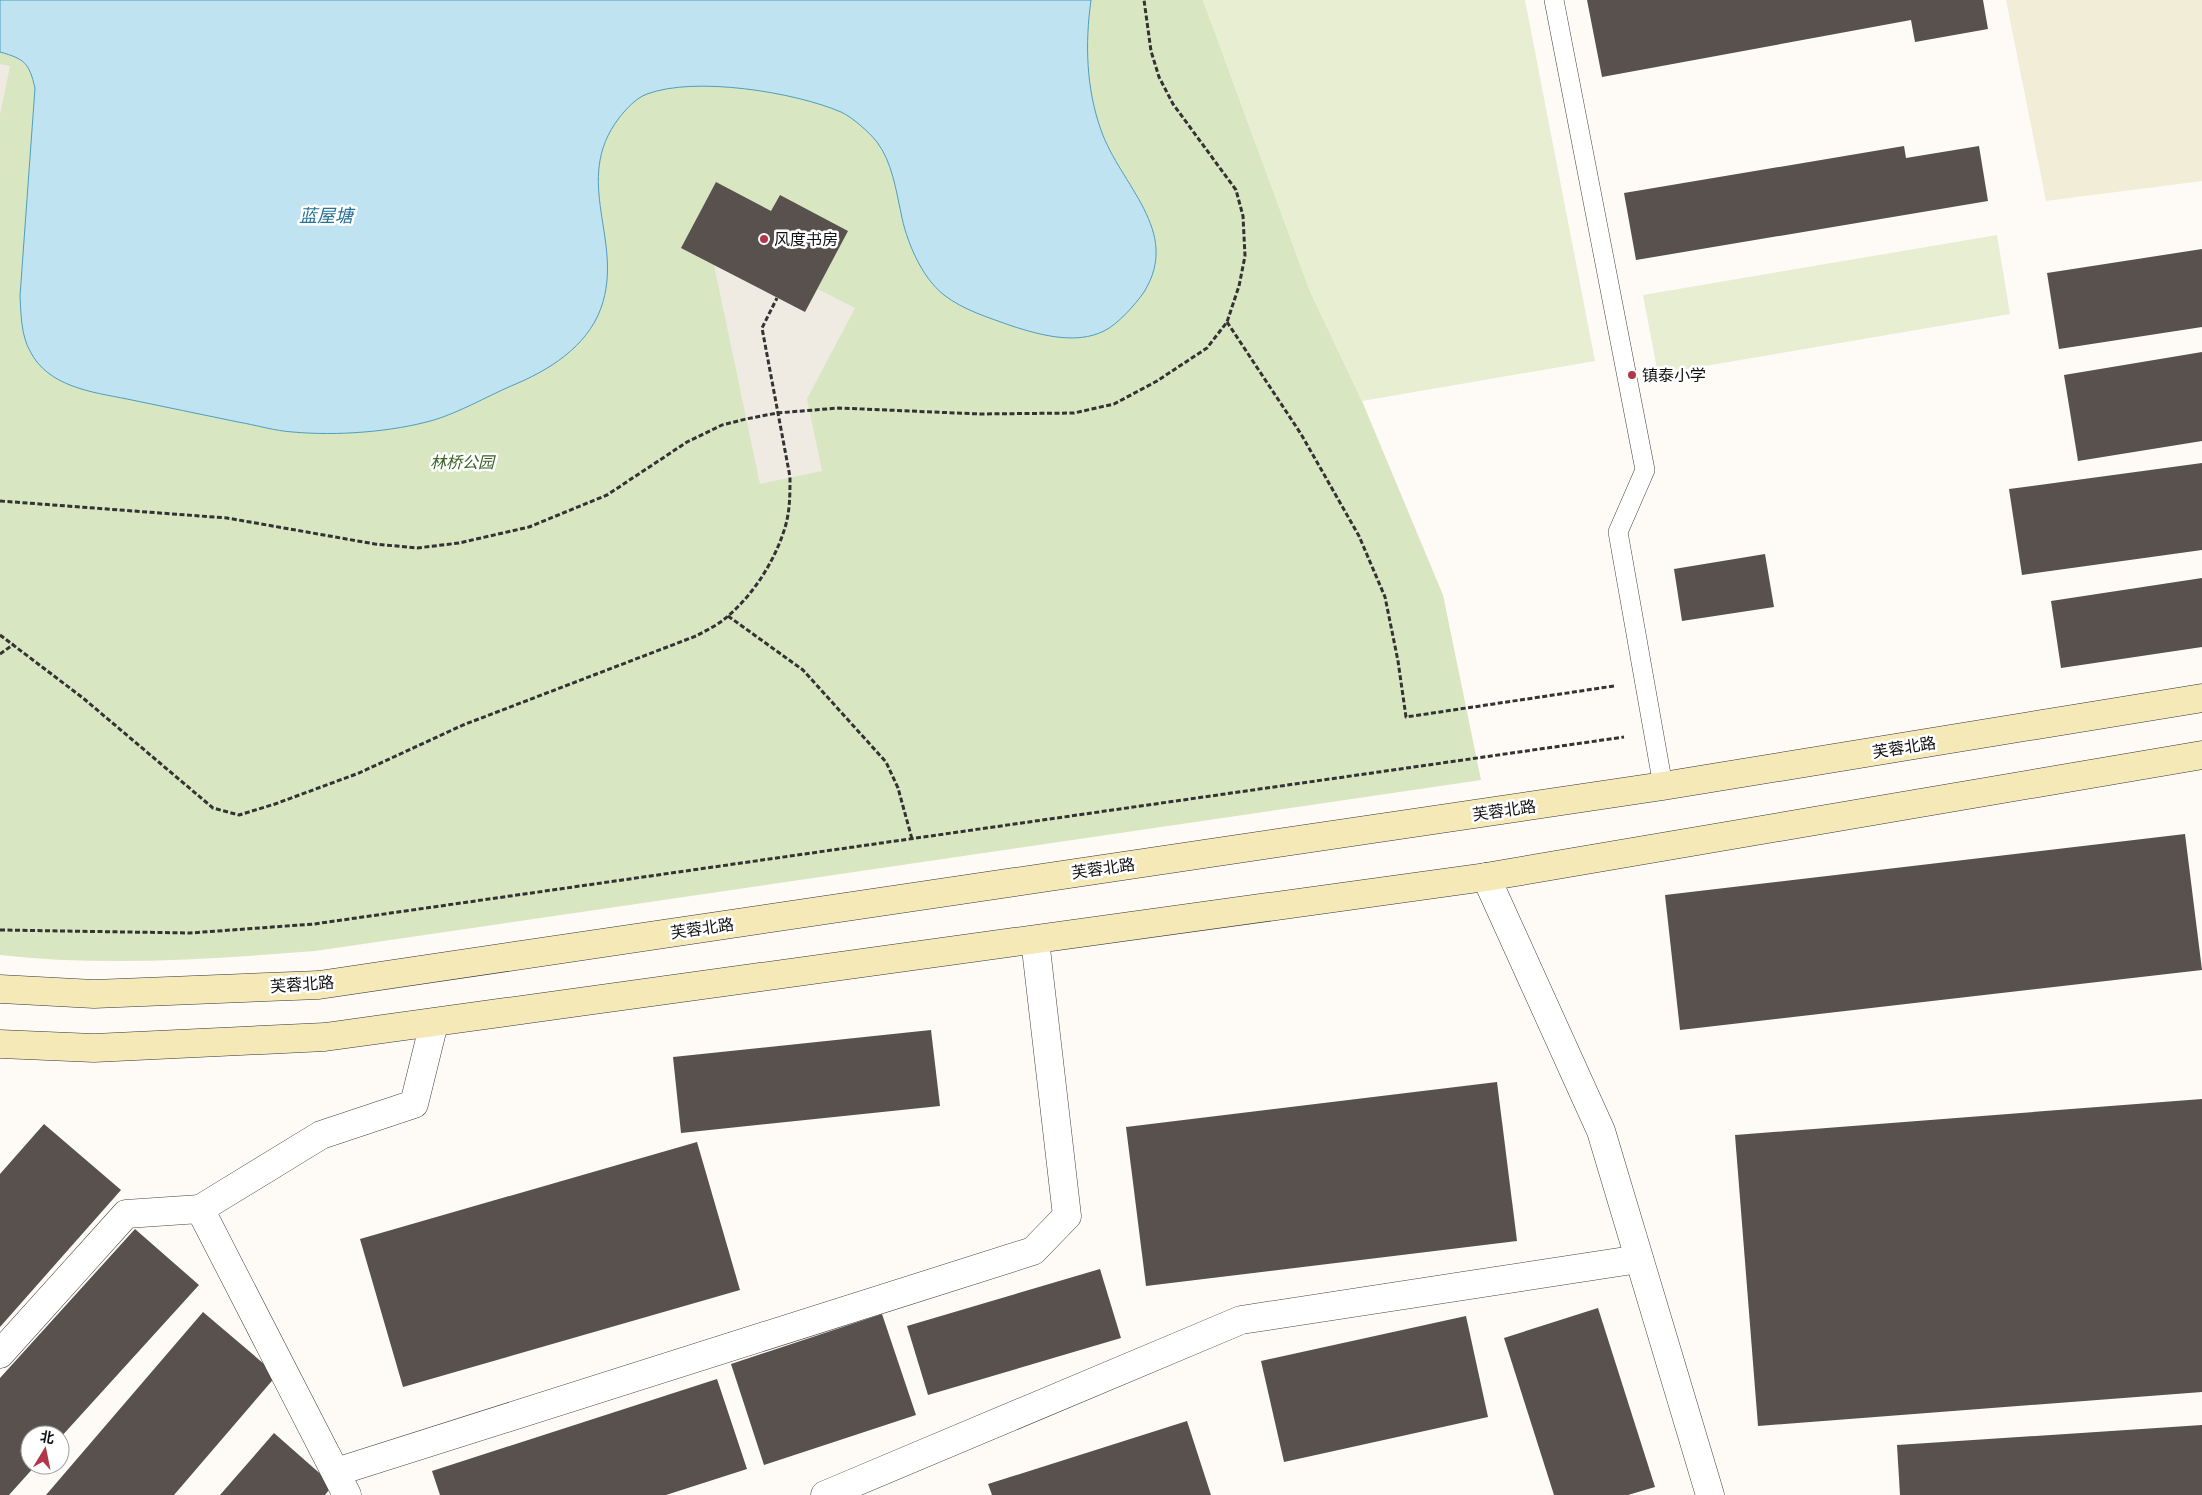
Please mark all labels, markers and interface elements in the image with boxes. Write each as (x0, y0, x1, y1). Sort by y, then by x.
water label: 蓝屋塘 (299, 205, 356, 227)
place label: 风度书房 (774, 230, 838, 249)
marker: 风度书房 (758, 233, 770, 245)
place label: 镇泰小学 (1642, 366, 1706, 385)
marker: 镇泰小学 (1626, 369, 1638, 381)
park label: 林桥公园 (430, 453, 496, 472)
street label: 芙蓉北路 (1871, 733, 1937, 762)
street label: 芙蓉北路 (1471, 797, 1537, 824)
street label: 芙蓉北路 (1070, 855, 1136, 882)
street label: 芙蓉北路 (669, 915, 735, 942)
street label: 芙蓉北路 (269, 973, 335, 996)
north arrow (20, 1425, 70, 1475)
text: 北 (39, 1428, 56, 1447)

